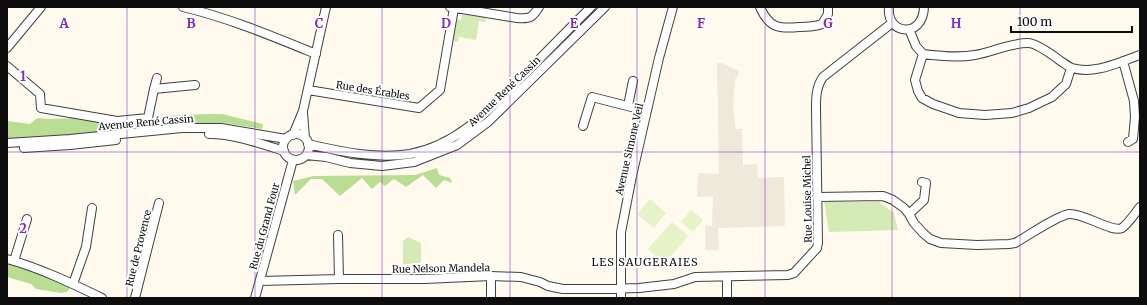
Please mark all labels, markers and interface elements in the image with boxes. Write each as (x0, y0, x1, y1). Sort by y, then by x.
scale bar (1011, 8, 1132, 34)
text: 100 m (1017, 14, 1052, 29)
text: A (58, 15, 69, 32)
text: B (186, 15, 196, 32)
text: C (315, 15, 324, 32)
text: D (441, 15, 451, 32)
text: E (570, 15, 579, 32)
text: F (697, 15, 705, 32)
text: G (823, 15, 833, 32)
text: H (951, 15, 962, 32)
street label: Avenue René Cassin (465, 53, 543, 130)
text: 1 (20, 68, 26, 85)
street label: Rue des Érables (335, 77, 411, 103)
street label: Avenue Simone Veil (612, 102, 646, 197)
street label: Avenue René Cassin (97, 112, 194, 133)
street label: Rue Louise Michel (800, 155, 815, 243)
street label: Rue du Grand Four (247, 181, 282, 271)
street label: Rue de Provence (123, 209, 154, 288)
text: 2 (19, 220, 27, 237)
district label: LES SAUGERAIES (591, 255, 699, 269)
street label: Rue Nelson Mandela (392, 261, 491, 276)

